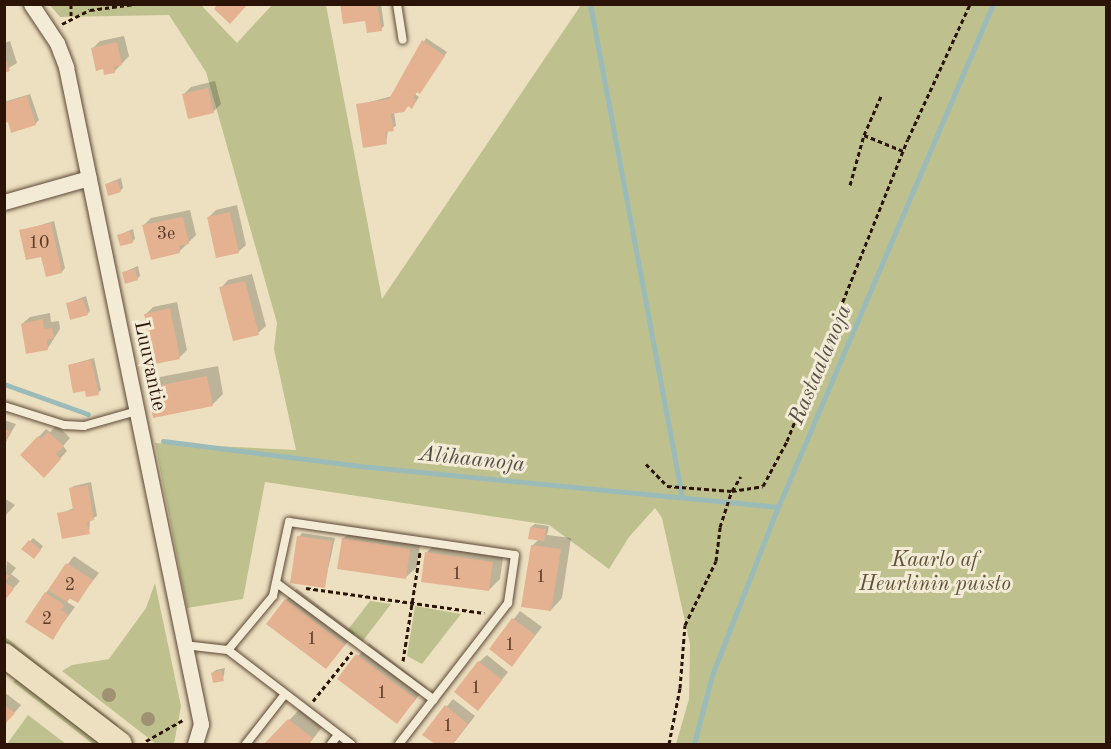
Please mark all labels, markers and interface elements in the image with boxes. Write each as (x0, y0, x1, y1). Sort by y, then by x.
house number: 3e (157, 223, 175, 245)
house number: 10 (29, 232, 49, 254)
water label: Rastaalanoja (784, 301, 858, 429)
street label: Luuvantie (127, 319, 171, 413)
water label: Alihaanoja (418, 441, 526, 479)
park label: Kaarlo af Heurlinin puisto (859, 548, 1011, 598)
house number: 1 (452, 563, 462, 585)
house number: 1 (536, 566, 546, 588)
house number: 2 (65, 574, 75, 596)
house number: 2 (42, 608, 52, 630)
house number: 1 (307, 628, 317, 650)
house number: 1 (505, 634, 515, 656)
house number: 1 (471, 677, 481, 699)
house number: 1 (377, 682, 387, 704)
house number: 1 (443, 715, 453, 737)

